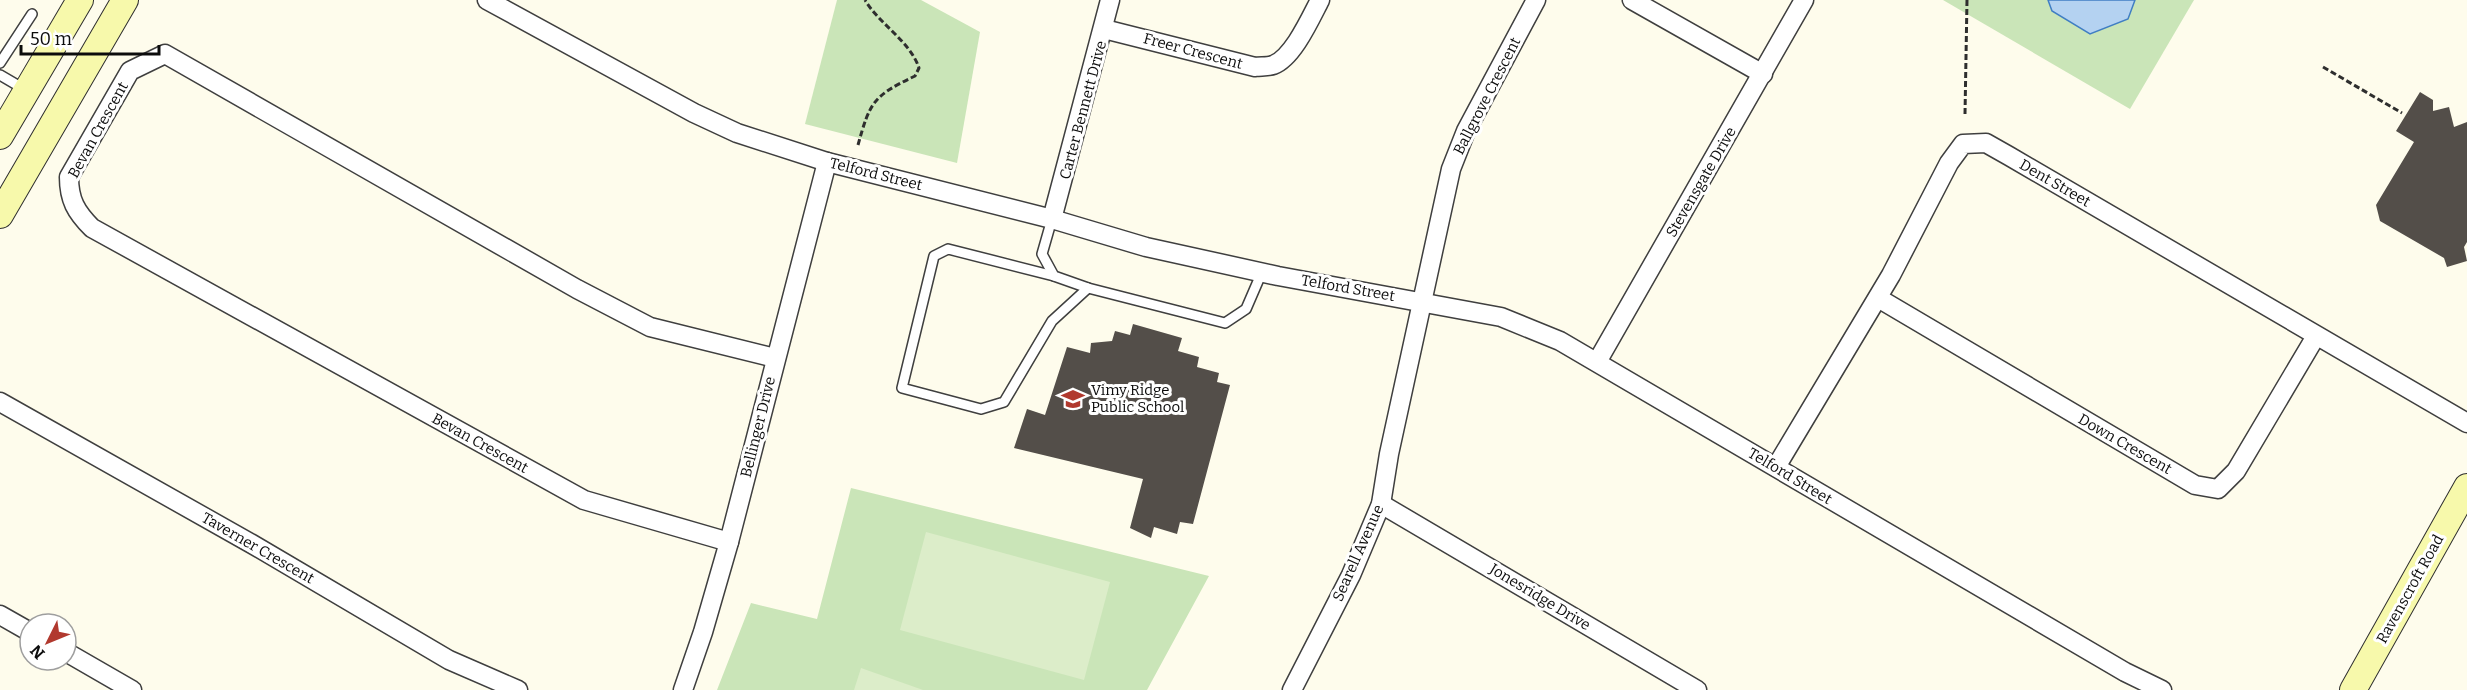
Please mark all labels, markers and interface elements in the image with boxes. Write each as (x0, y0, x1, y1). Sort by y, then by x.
scale bar (21, 18, 159, 56)
text: 50 m (30, 28, 72, 50)
street label: Freer Crescent (1141, 29, 1245, 73)
street label: Ballgrove Crescent (1450, 34, 1525, 158)
street label: Carter Bennett Drive (1056, 39, 1110, 181)
street label: Bevan Crescent (64, 78, 132, 181)
street label: Stevensgate Drive (1662, 124, 1740, 240)
street label: Telford Street (828, 154, 925, 194)
street label: Dent Street (2016, 155, 2094, 211)
street label: Telford Street (1300, 271, 1397, 305)
street label: Bellinger Drive (737, 375, 779, 479)
place label: Vimy Ridge Public School (1091, 381, 1184, 416)
school or university icon: Vimy Ridge Public School (1060, 386, 1086, 412)
street label: Bevan Crescent (429, 409, 532, 477)
street label: Down Crescent (2075, 410, 2175, 478)
street label: Telford Street (1745, 444, 1836, 508)
street label: Searell Avenue (1329, 502, 1387, 604)
street label: Taverner Crescent (199, 509, 318, 588)
street label: Ravenscroft Road (2373, 531, 2447, 646)
street label: Jonesridge Drive (1485, 559, 1594, 634)
north arrow (18, 612, 78, 672)
text: N (26, 641, 49, 663)

